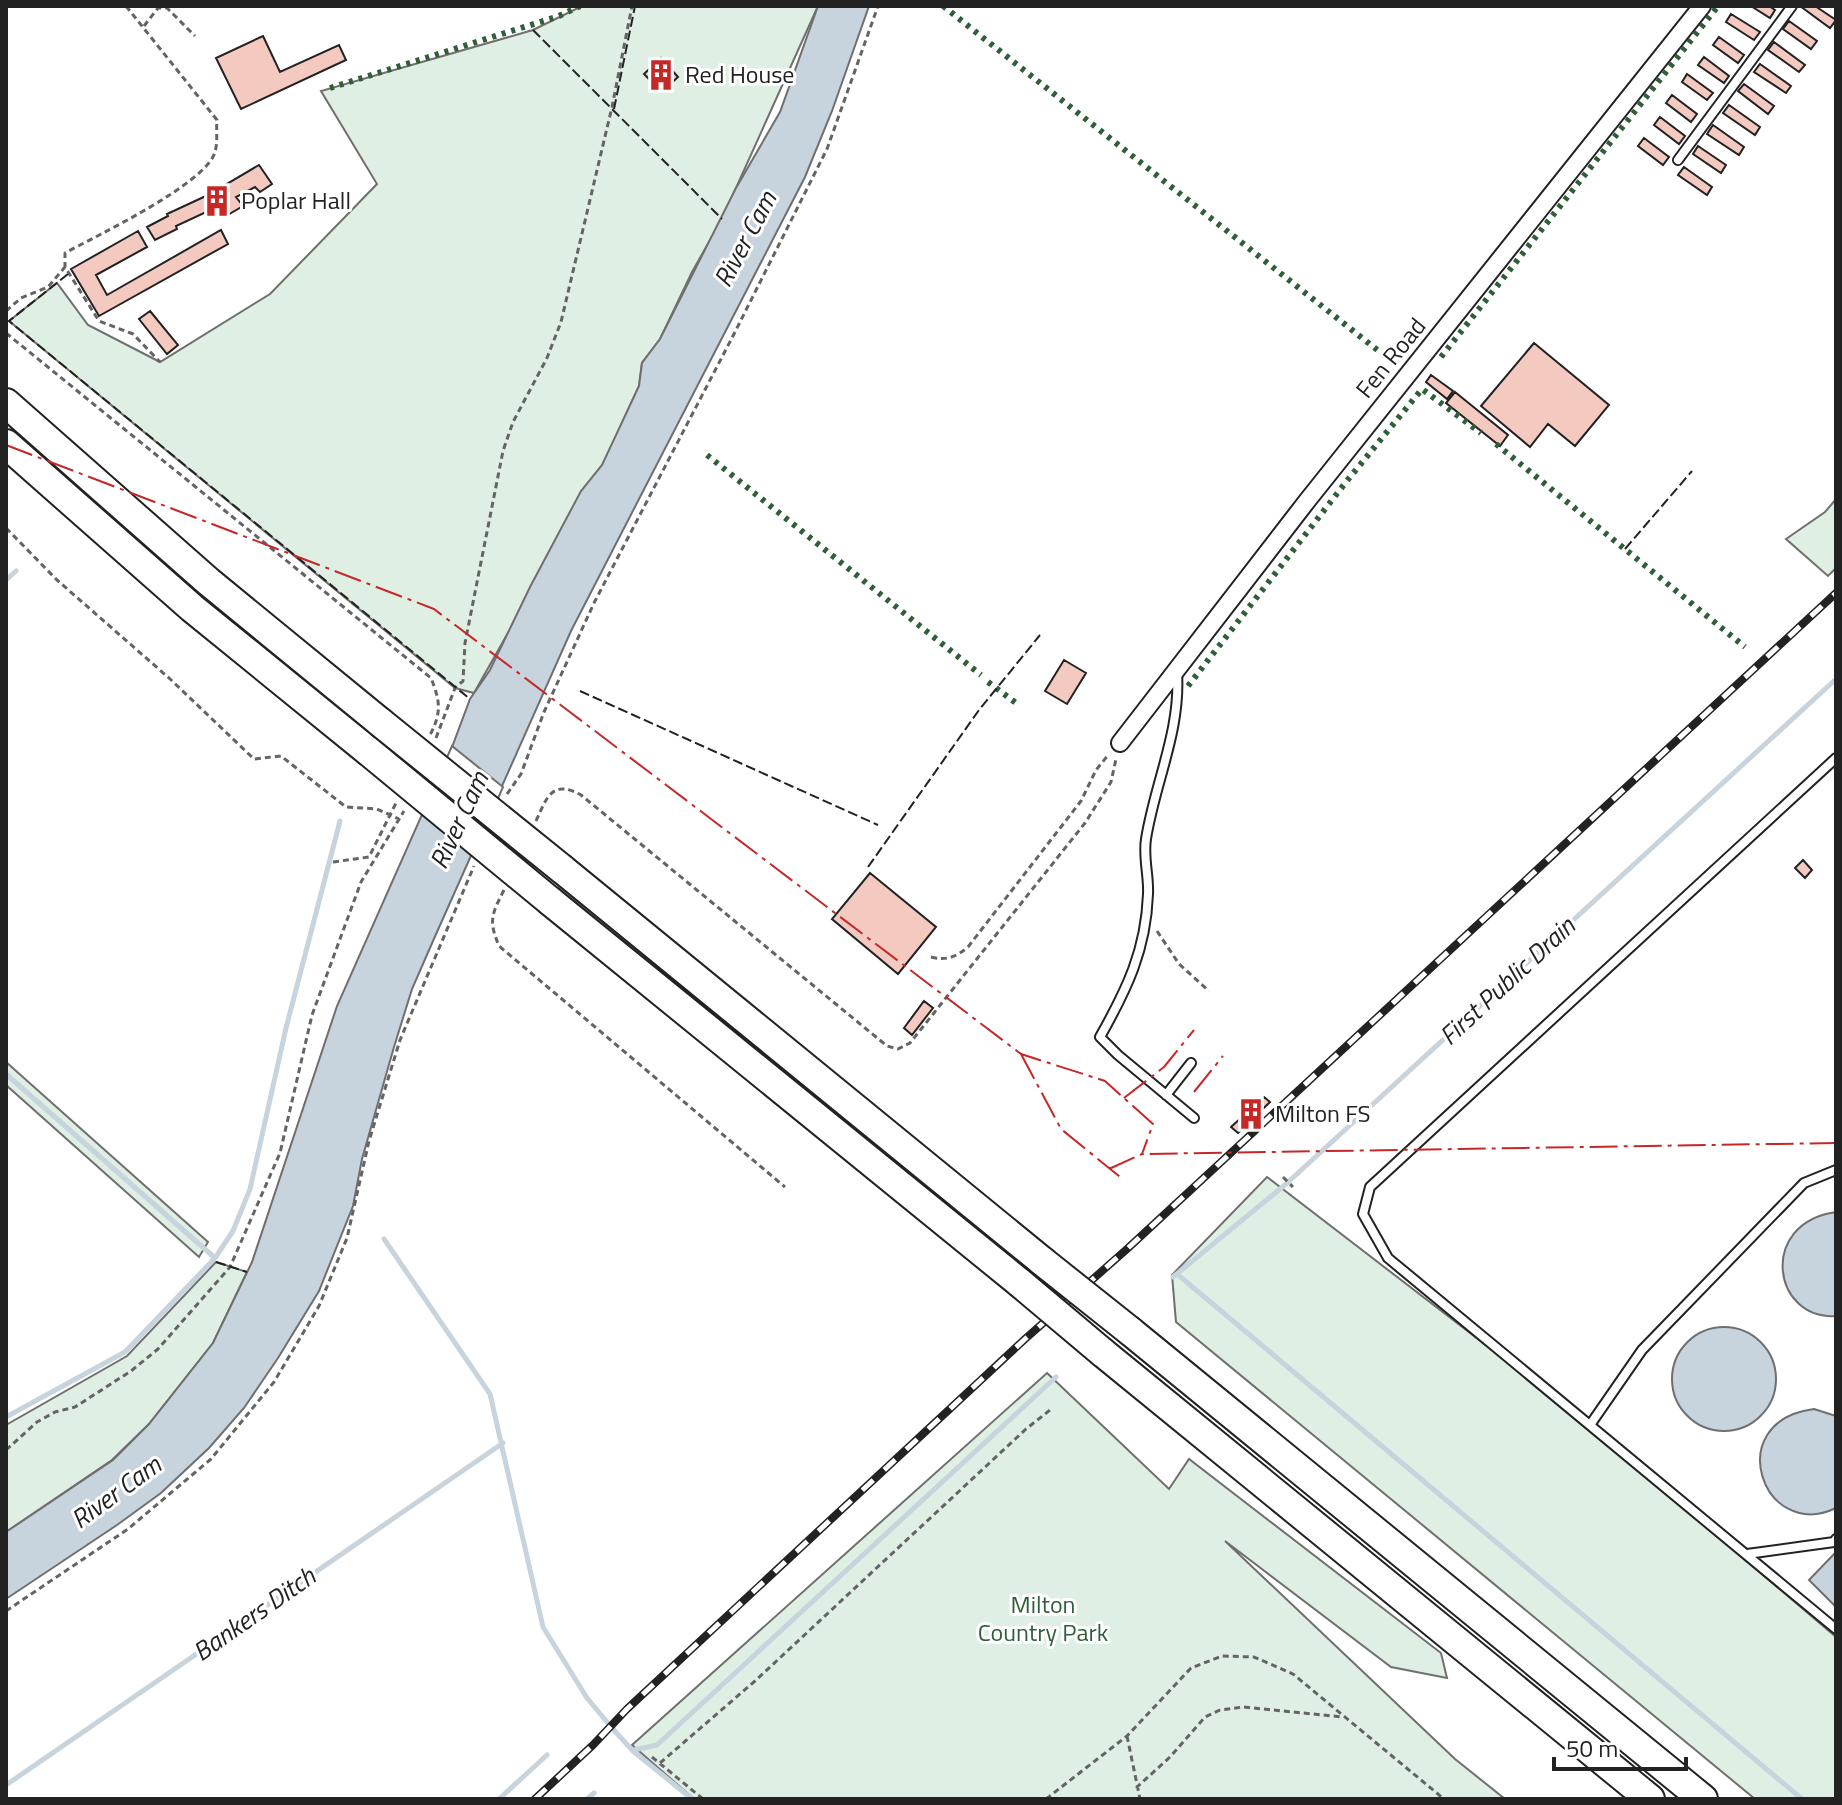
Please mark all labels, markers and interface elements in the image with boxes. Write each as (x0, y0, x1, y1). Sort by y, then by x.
place label: Red House (685, 56, 794, 92)
building icon: Red House (644, 58, 678, 92)
place label: Poplar Hall (241, 182, 351, 218)
water label: River Cam (703, 183, 786, 294)
building icon: Poplar Hall (200, 184, 234, 218)
street label: Fen Road (1347, 309, 1434, 405)
water label: River Cam (419, 764, 498, 875)
water label: First Public Drain (1430, 906, 1584, 1054)
place label: Milton FS (1275, 1095, 1371, 1131)
building icon: Milton FS (1234, 1097, 1268, 1131)
water label: River Cam (62, 1445, 170, 1538)
water label: Bankers Ditch (184, 1556, 324, 1670)
park label: Milton Country Park (978, 1586, 1109, 1650)
scale bar (1554, 1721, 1686, 1771)
text: 50 m (1566, 1730, 1618, 1766)

